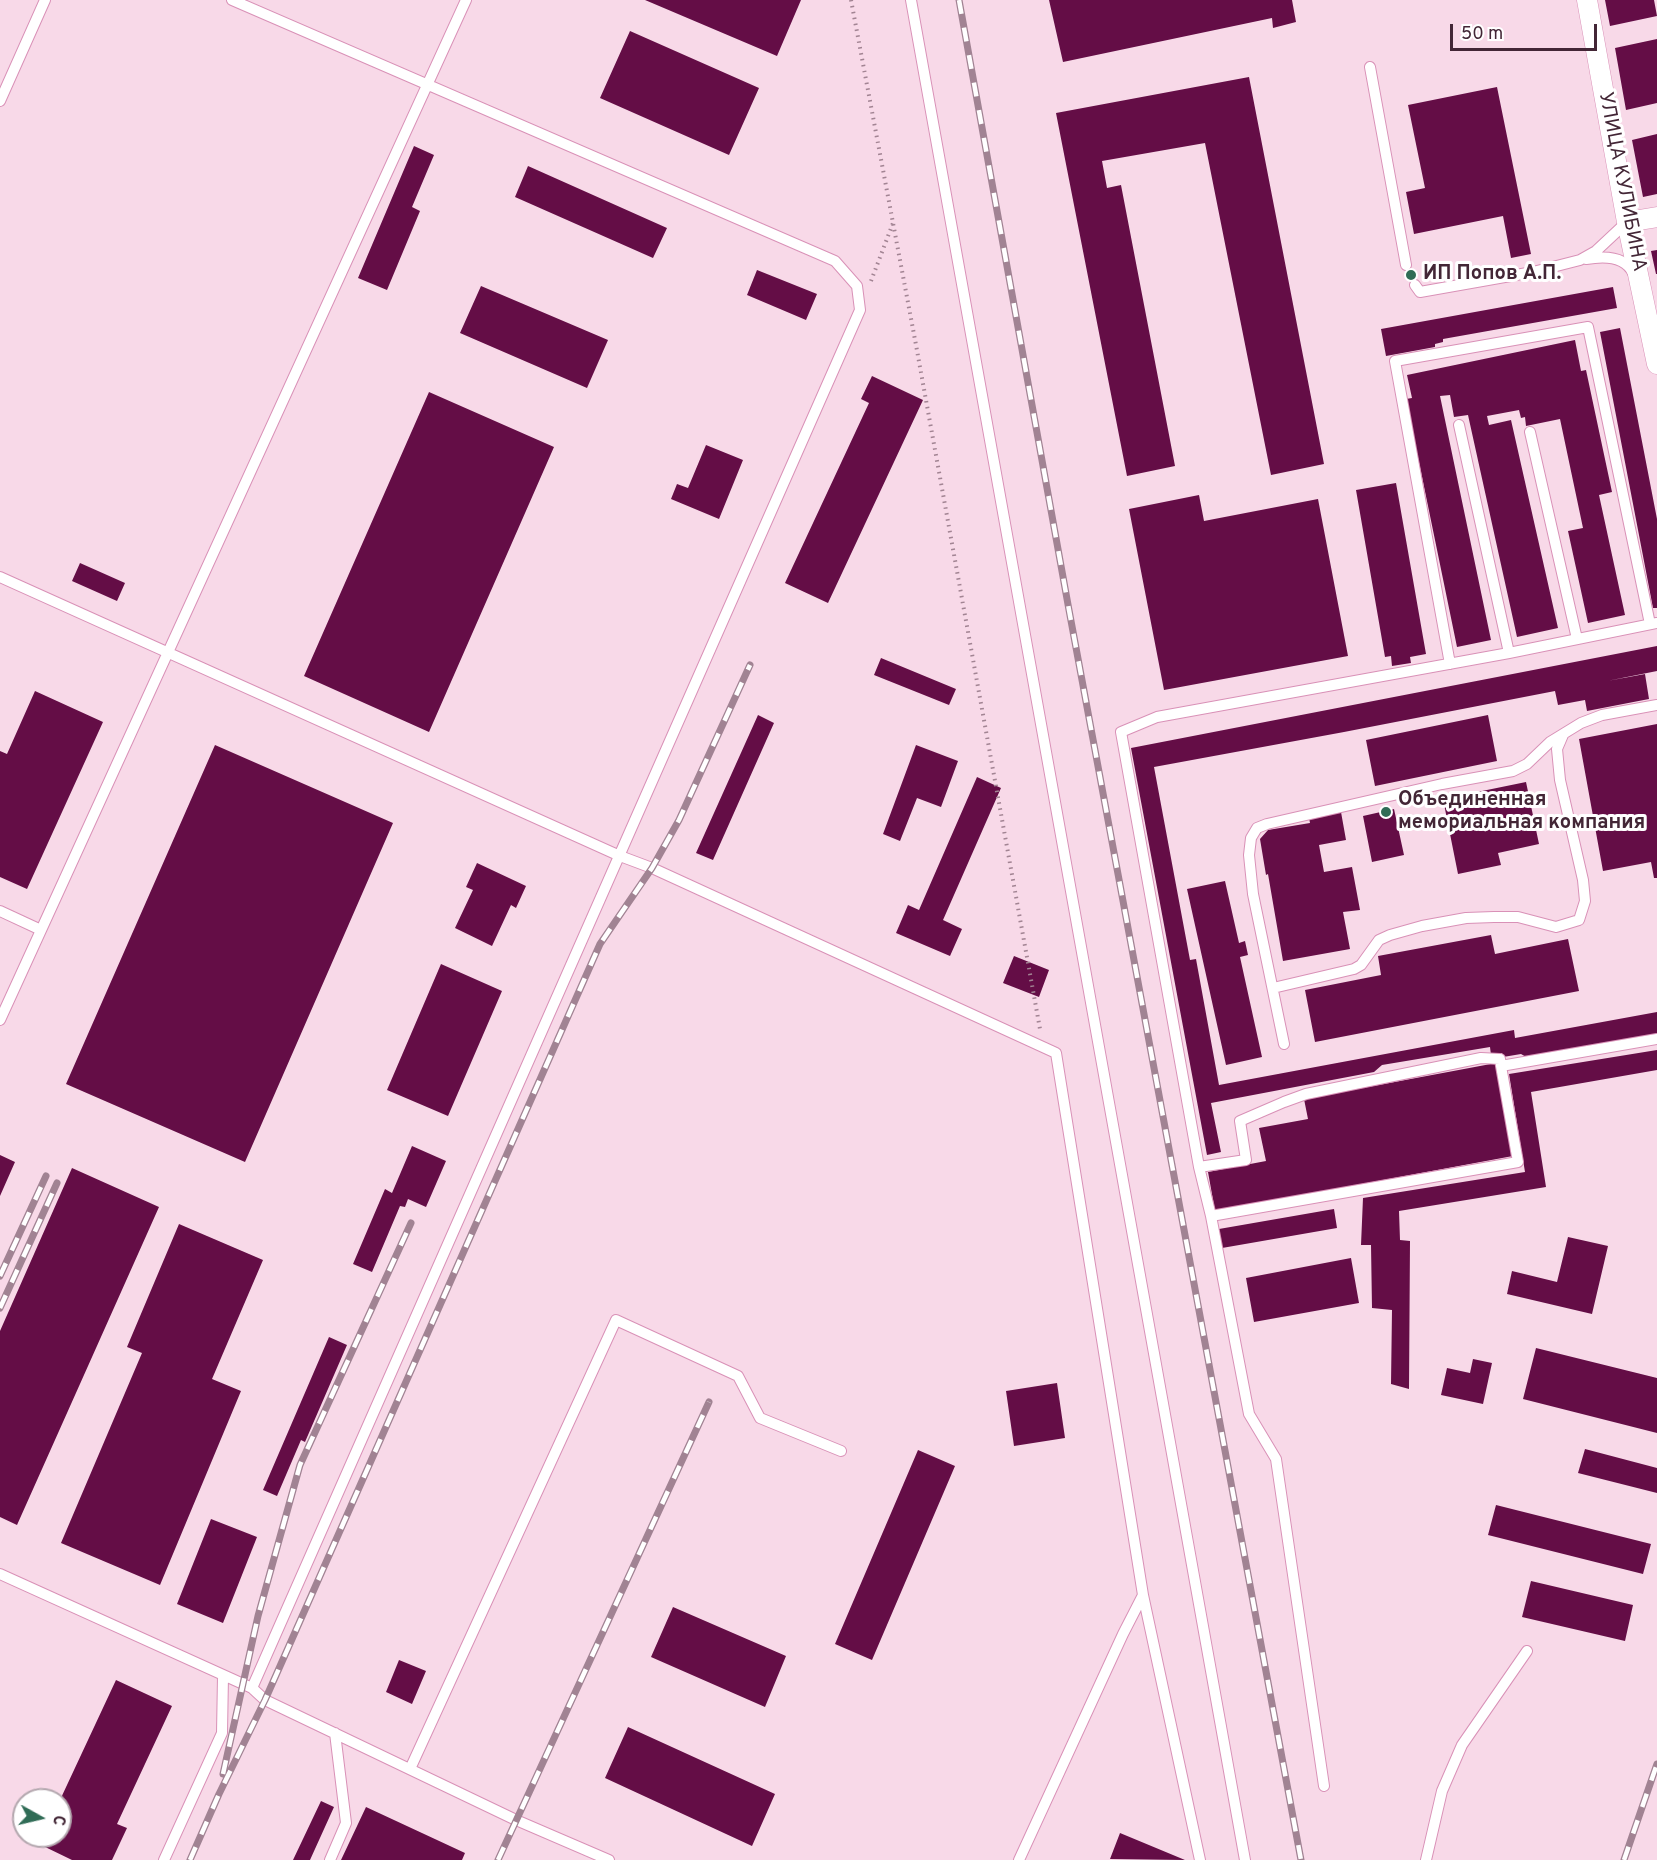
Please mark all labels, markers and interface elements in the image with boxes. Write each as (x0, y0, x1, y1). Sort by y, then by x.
scale bar (1453, 12, 1600, 50)
text: 50 m (1461, 23, 1503, 46)
street label: УЛИЦА КУЛИБИНА (1592, 90, 1650, 274)
place label: ИП Попов А.П. (1423, 263, 1561, 287)
marker: ИП Попов А.П. (1404, 268, 1418, 282)
place label: Объединенная мемориальная компания (1398, 789, 1645, 836)
marker: Объединенная мемориальная компания (1379, 805, 1393, 819)
north arrow (12, 1788, 72, 1848)
text: С (47, 1814, 68, 1827)

